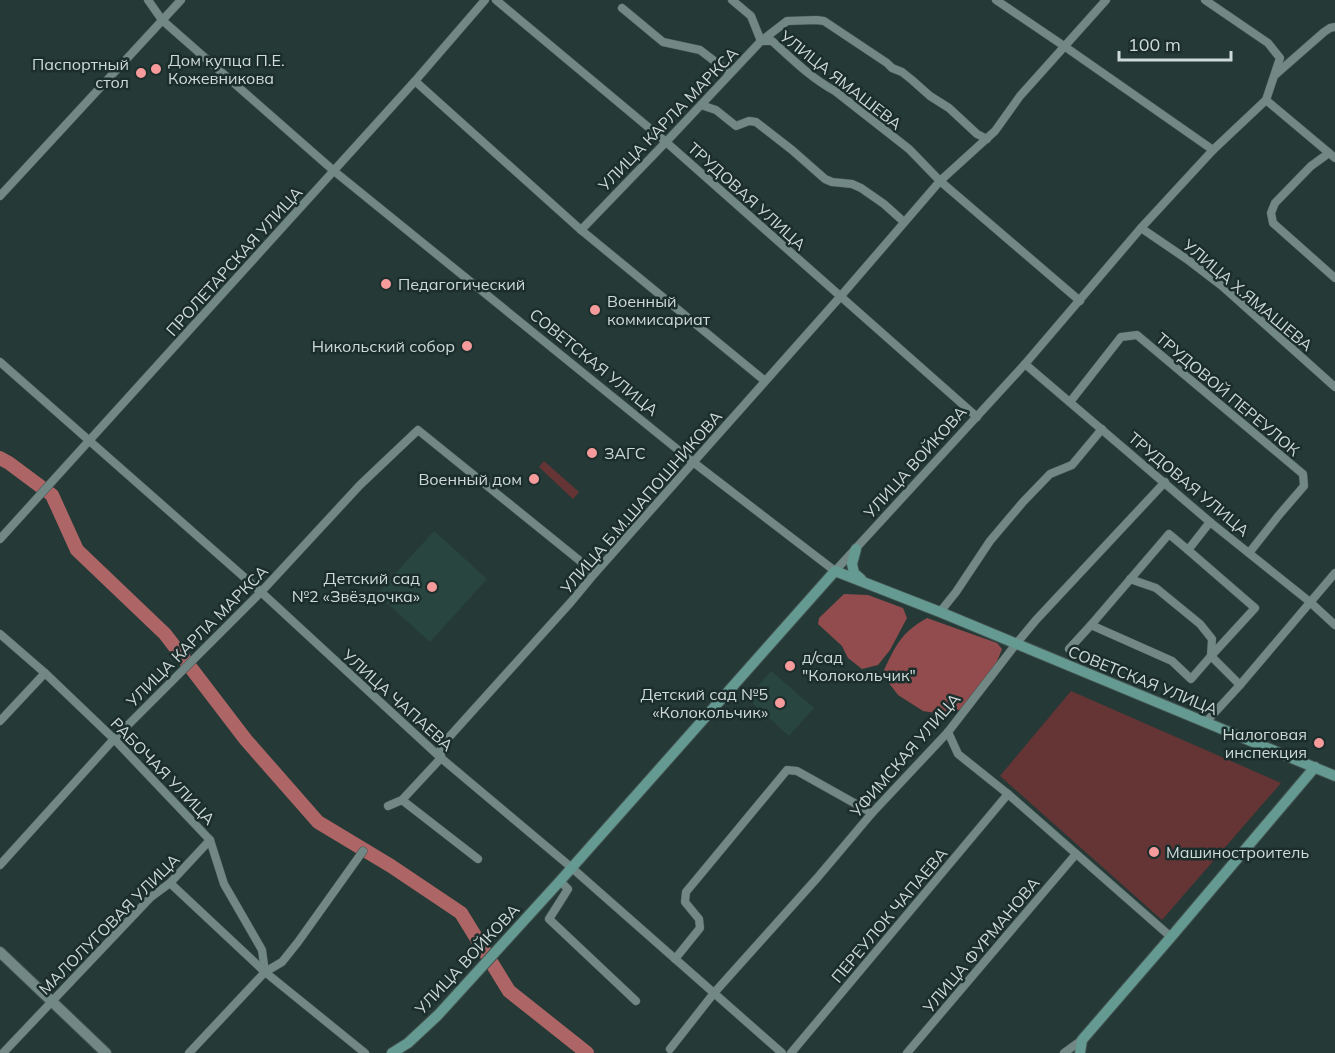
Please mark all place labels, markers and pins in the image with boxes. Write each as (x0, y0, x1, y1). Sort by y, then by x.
place label: Дом купца П.Е. Кожевникова (168, 50, 285, 88)
place label: Паспортный стол (32, 54, 129, 92)
marker: Дом купца П.Е. Кожевникова (149, 62, 163, 76)
marker: Паспортный стол (134, 66, 148, 80)
place label: Педагогический (398, 274, 525, 294)
marker: Педагогический (379, 277, 393, 291)
place label: Военный коммисариат (607, 291, 711, 329)
marker: Военный коммисариат (588, 303, 602, 317)
place label: Никольский собор (312, 336, 455, 356)
marker: Никольский собор (460, 339, 474, 353)
place label: ЗАГС (604, 443, 646, 463)
marker: ЗАГС (585, 446, 599, 460)
place label: Военный дом (418, 469, 522, 489)
marker: Военный дом (527, 472, 541, 486)
place label: Детский сад №2 «Звёздочка» (292, 568, 420, 606)
marker: Детский сад №2 «Звёздочка» (425, 580, 439, 594)
place label: д/сад "Колокольчик" (802, 647, 916, 685)
marker: д/сад "Колокольчик" (783, 659, 797, 673)
place label: Детский сад №5 «Колокольчик» (640, 684, 768, 722)
marker: Детский сад №5 «Колокольчик» (773, 696, 787, 710)
place label: Налоговая инспекция (1222, 724, 1307, 762)
marker: Налоговая инспекция (1312, 736, 1326, 750)
place label: Машиностроитель (1166, 842, 1309, 862)
marker: Машиностроитель (1147, 845, 1161, 859)

